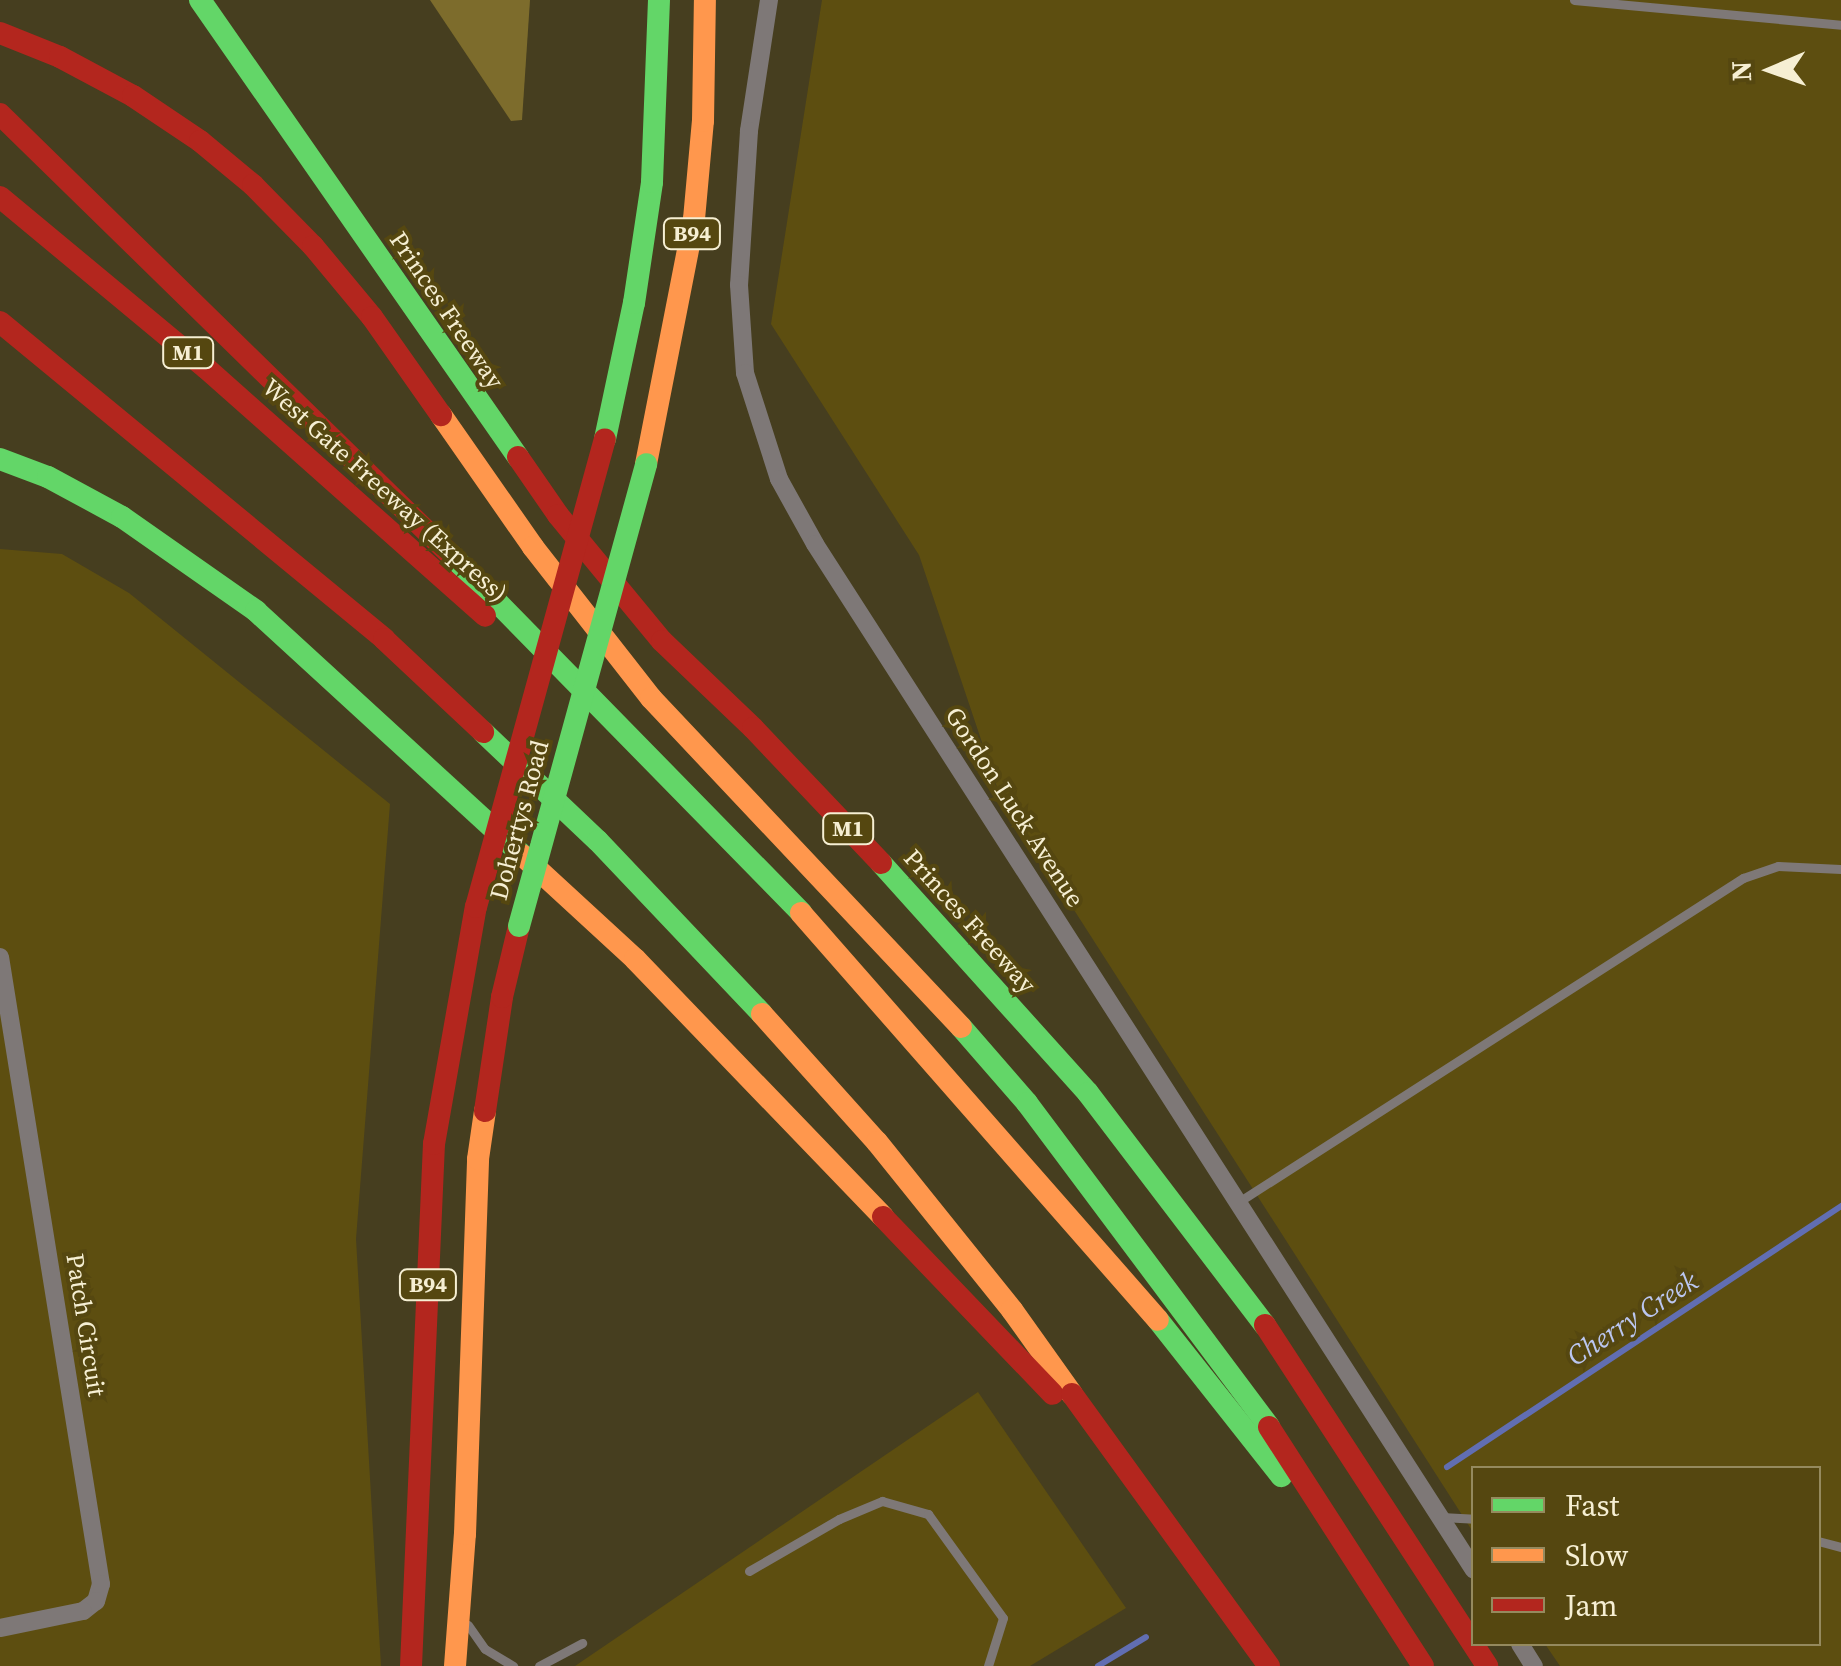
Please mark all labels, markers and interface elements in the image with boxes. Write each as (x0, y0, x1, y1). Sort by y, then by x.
north arrow (1721, 20, 1821, 120)
text: N (1722, 60, 1760, 82)
road number: B94 (662, 217, 722, 251)
street label: Princes Freeway (383, 226, 511, 394)
road number: M1 (160, 336, 216, 370)
street label: West Gate Freeway (Express) (256, 372, 514, 608)
street label: Gordon Luck Avenue (939, 702, 1091, 912)
street label: Dohertys Road (483, 737, 555, 903)
road number: M1 (820, 812, 876, 846)
street label: Princes Freeway (898, 843, 1042, 999)
street label: Patch Circuit (60, 1251, 112, 1399)
water label: Cherry Creek (1561, 1263, 1703, 1373)
road number: B94 (398, 1268, 458, 1302)
legend (1471, 1466, 1821, 1646)
text: Fast (1565, 1485, 1619, 1526)
text: Slow (1565, 1535, 1628, 1576)
text: Jam (1565, 1585, 1618, 1626)

